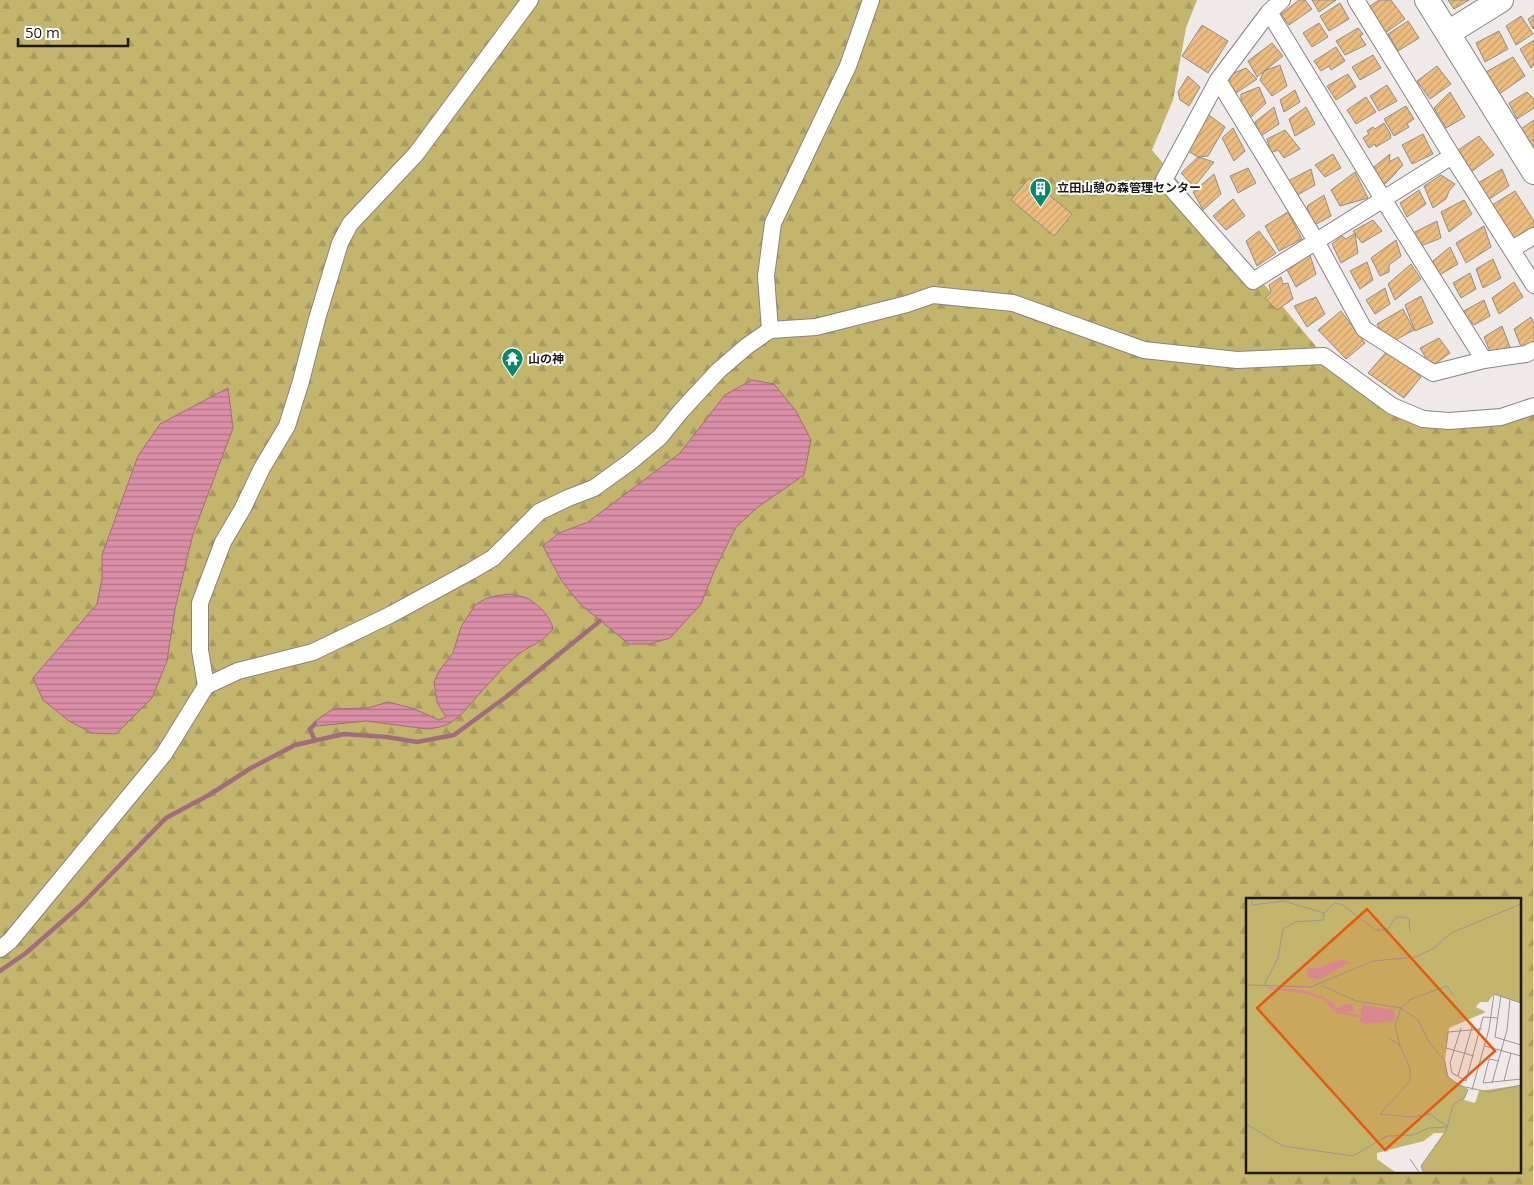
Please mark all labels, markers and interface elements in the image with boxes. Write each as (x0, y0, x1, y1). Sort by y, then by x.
scale bar (18, 15, 128, 47)
text: 50 m (25, 22, 60, 42)
building icon: 立田山憩の森管理センター (1029, 176, 1053, 207)
place label: 立田山憩の森管理センター (1057, 179, 1201, 196)
temple icon: 山の神 (500, 347, 524, 378)
place label: 山の神 (528, 350, 564, 367)
inset map (1246, 898, 1522, 1172)

